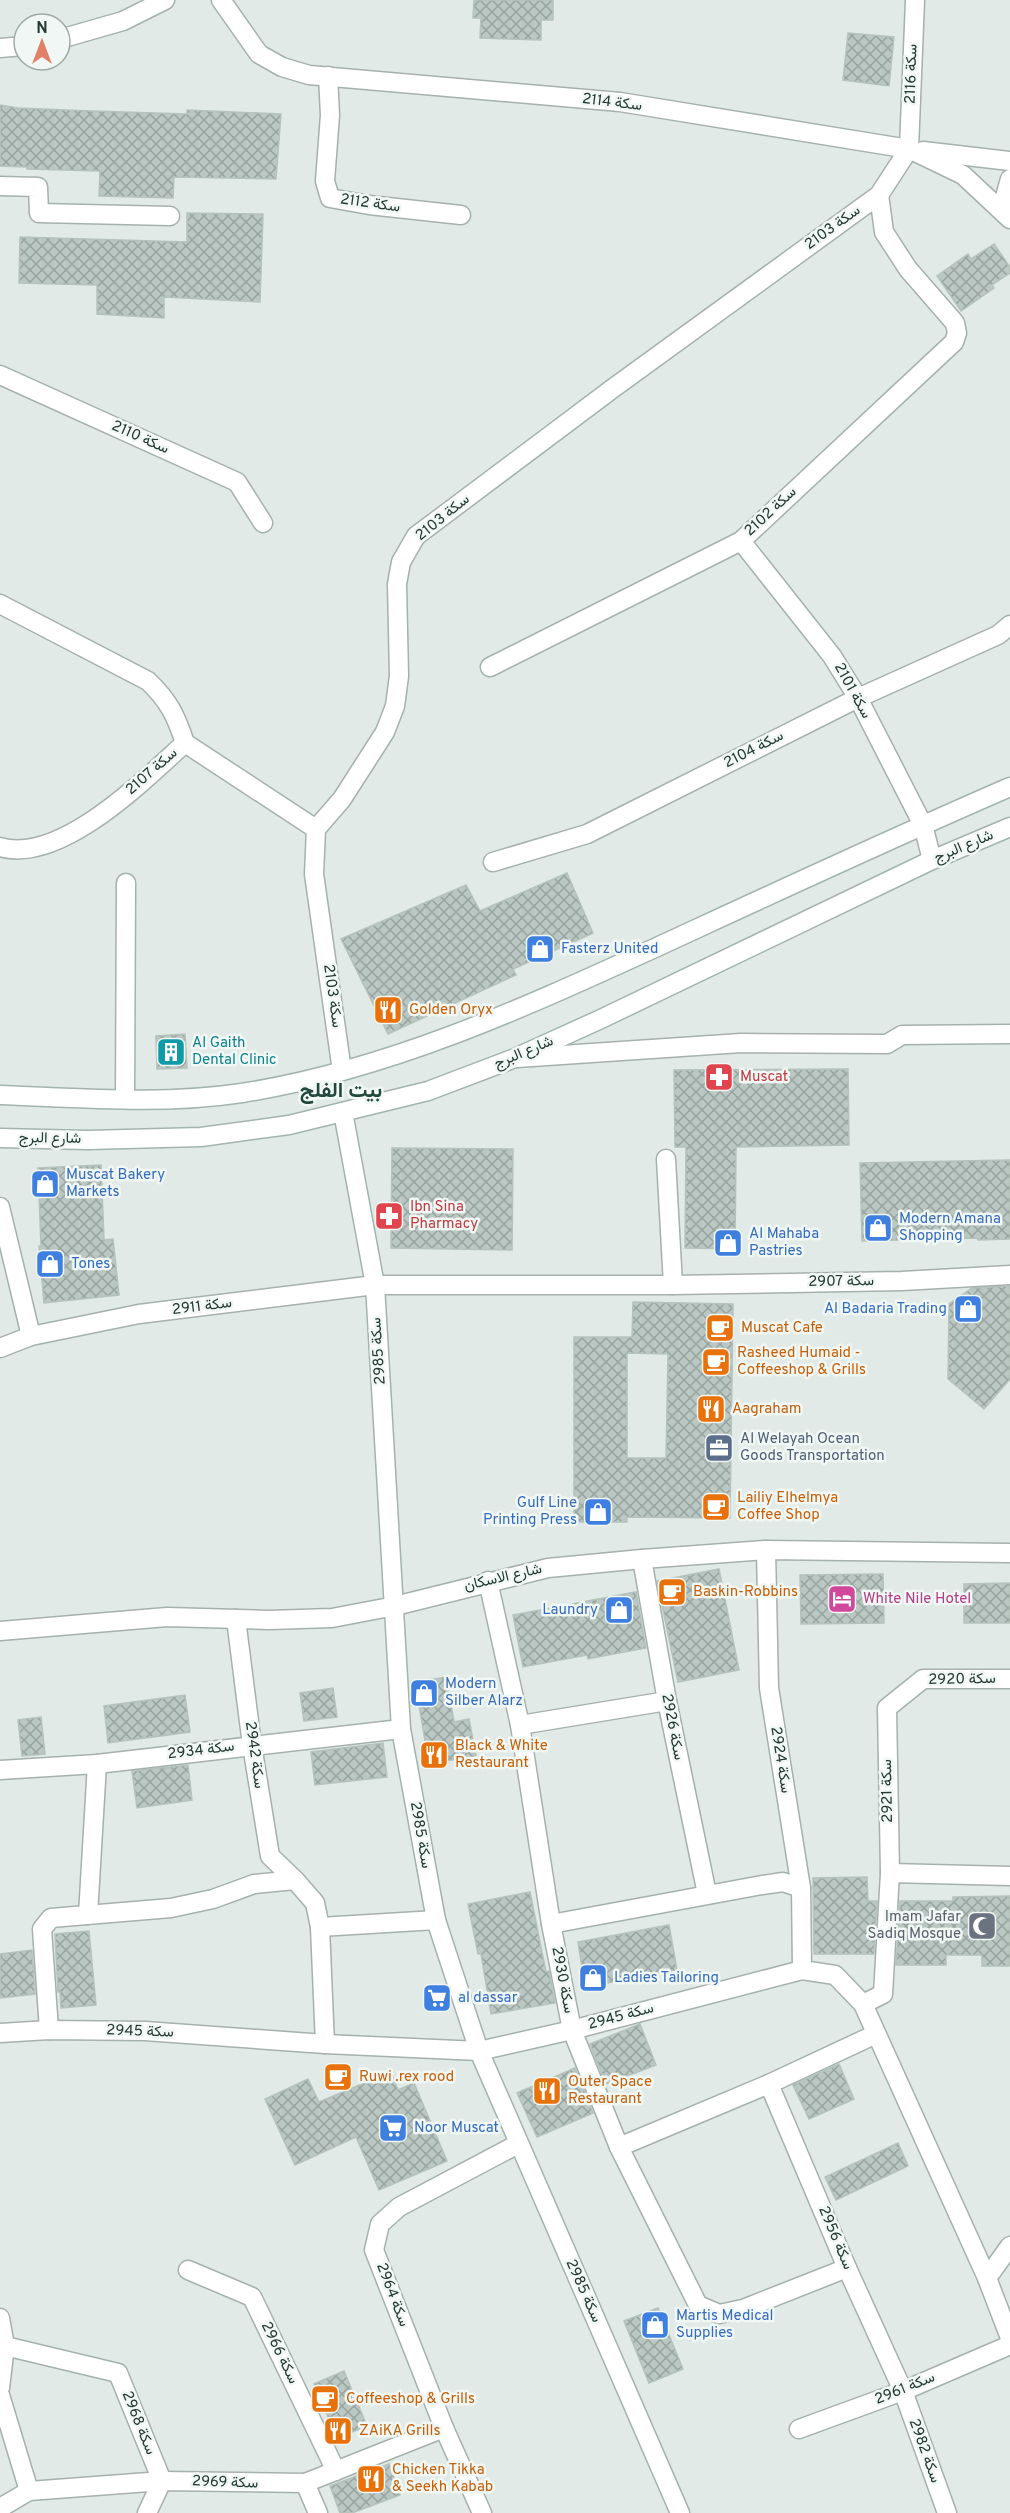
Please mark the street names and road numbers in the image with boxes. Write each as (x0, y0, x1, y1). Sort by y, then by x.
street label: سكة 2116 (901, 43, 923, 104)
street label: سكة 2114 (581, 90, 643, 116)
street label: سكة 2112 (339, 190, 401, 218)
street label: سكة 2103 (801, 201, 865, 255)
street label: سكة 2110 (108, 417, 172, 459)
street label: سكة 2102 (741, 483, 801, 541)
street label: سكة 2103 (412, 490, 474, 546)
street label: سكة 2101 (829, 660, 875, 722)
street label: سكة 2104 (721, 727, 787, 773)
street label: سكة 2107 (122, 744, 182, 800)
street label: شارع البرج (932, 826, 997, 868)
street label: سكة 2103 (318, 963, 346, 1029)
street label: شارع البرج (492, 1032, 557, 1074)
street label: شارع البرج (19, 1129, 82, 1149)
street label: سكة 2907 (808, 1272, 874, 1292)
street label: سكة 2911 (171, 1294, 233, 1320)
street label: سكة 2985 (367, 1317, 391, 1385)
street label: شارع الاسكان (462, 1560, 544, 1596)
street label: سكة 2920 (928, 1670, 996, 1690)
street label: سكة 2926 (656, 1692, 688, 1762)
street label: سكة 2942 (240, 1720, 268, 1790)
street label: سكة 2924 (765, 1725, 795, 1795)
street label: سكة 2934 (166, 1737, 236, 1765)
street label: سكة 2921 (878, 1759, 898, 1823)
street label: سكة 2985 (405, 1800, 435, 1870)
street label: سكة 2930 (546, 1945, 578, 2015)
street label: سكة 2945 (586, 1999, 656, 2035)
street label: سكة 2945 (106, 2021, 174, 2043)
street label: سكة 2956 (813, 2203, 857, 2273)
street label: سكة 2985 (561, 2256, 605, 2326)
street label: سكة 2964 (371, 2260, 413, 2330)
street label: سكة 2966 (256, 2319, 302, 2387)
street label: سكة 2961 (872, 2368, 938, 2410)
street label: سكة 2968 (117, 2388, 159, 2458)
street label: سكة 2982 (904, 2416, 944, 2486)
street label: سكة 2969 (192, 2472, 259, 2494)

